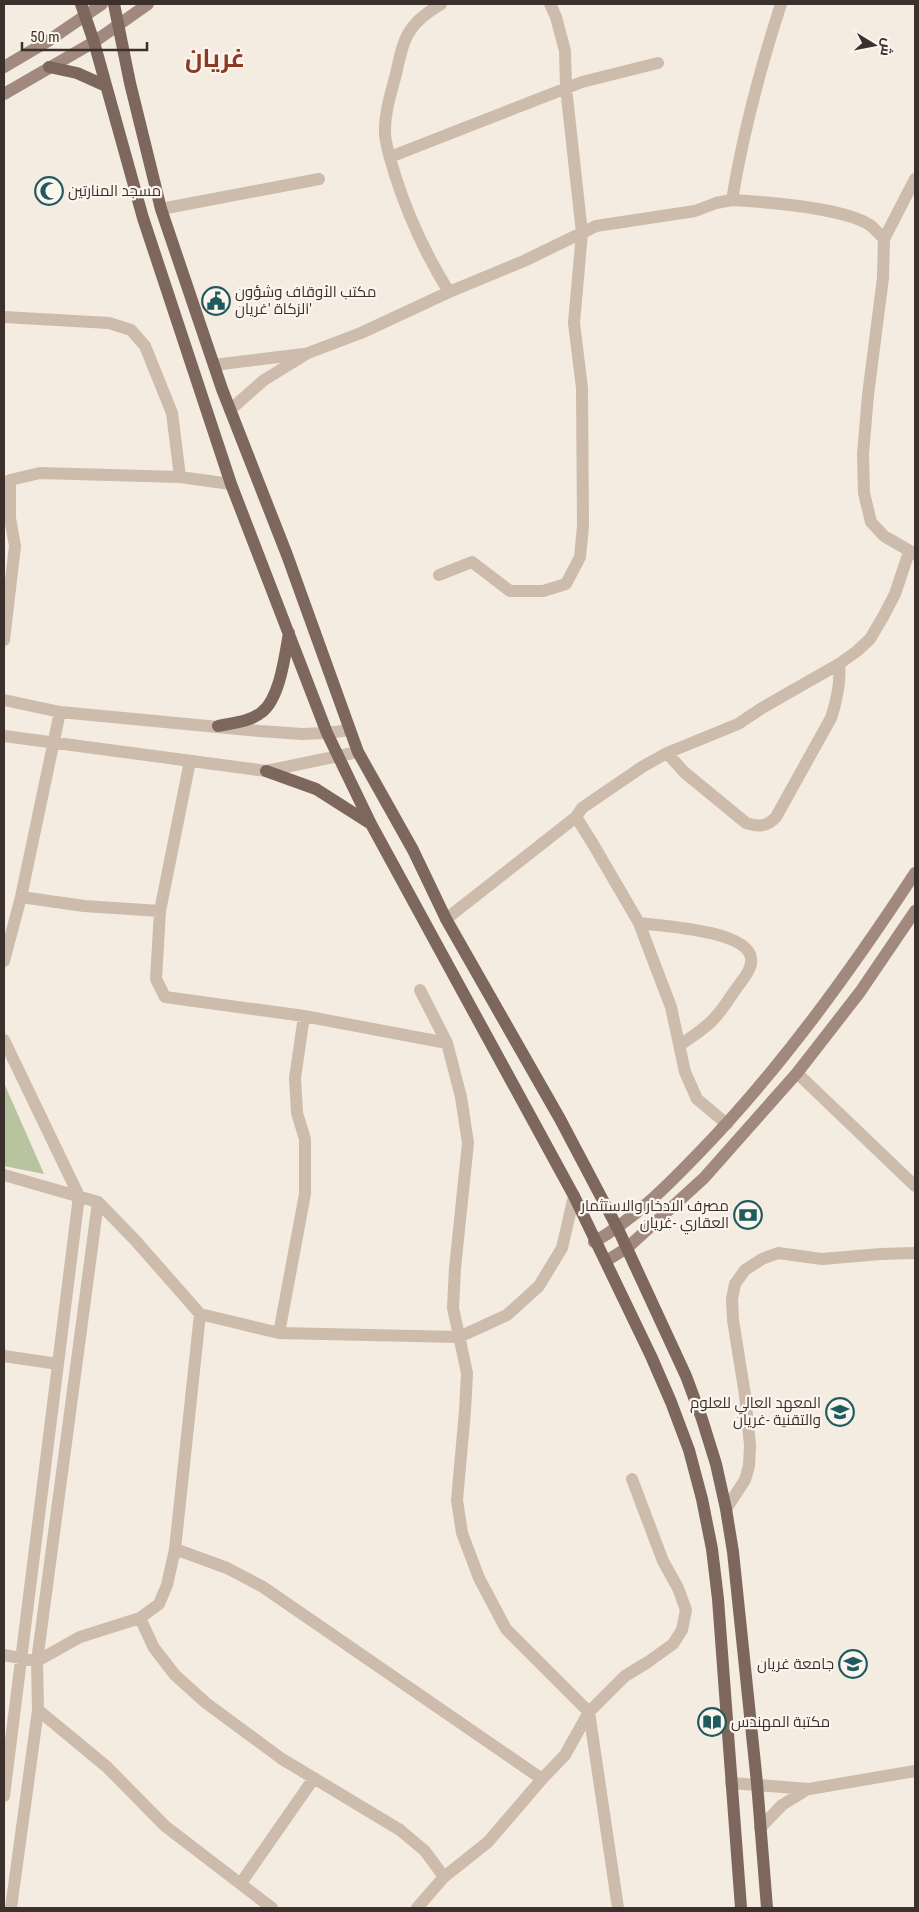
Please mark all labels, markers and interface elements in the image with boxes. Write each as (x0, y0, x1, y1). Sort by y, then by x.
scale bar (22, 20, 148, 52)
north arrow (849, 20, 899, 70)
text: 50 m (30, 28, 60, 46)
text: ش (876, 37, 896, 58)
district label: غريان (185, 44, 245, 73)
mosque icon: مسجد المنارتين (34, 176, 64, 206)
place label: مسجد المنارتين (68, 182, 161, 201)
place label: مكتب الأوقاف وشؤون الزكاة 'غريان' (235, 283, 376, 319)
public building icon: مكتب الأوقاف وشؤون الزكاة 'غريان' (201, 286, 231, 316)
place label: مصرف الادخار والاستثمار العقاري -غريان (580, 1197, 729, 1235)
bank icon: مصرف الادخار والاستثمار العقاري -غريان (733, 1200, 763, 1230)
place label: المعهد العالي للعلوم والتقنية -غريان (690, 1394, 821, 1430)
school or university icon: المعهد العالي للعلوم والتقنية -غريان (825, 1397, 855, 1427)
school or university icon: جامعة غريان (838, 1649, 868, 1679)
place label: جامعة غريان (757, 1655, 834, 1674)
library icon: مكتبة المهندس (697, 1707, 727, 1737)
place label: مكتبة المهندس (731, 1713, 830, 1732)

